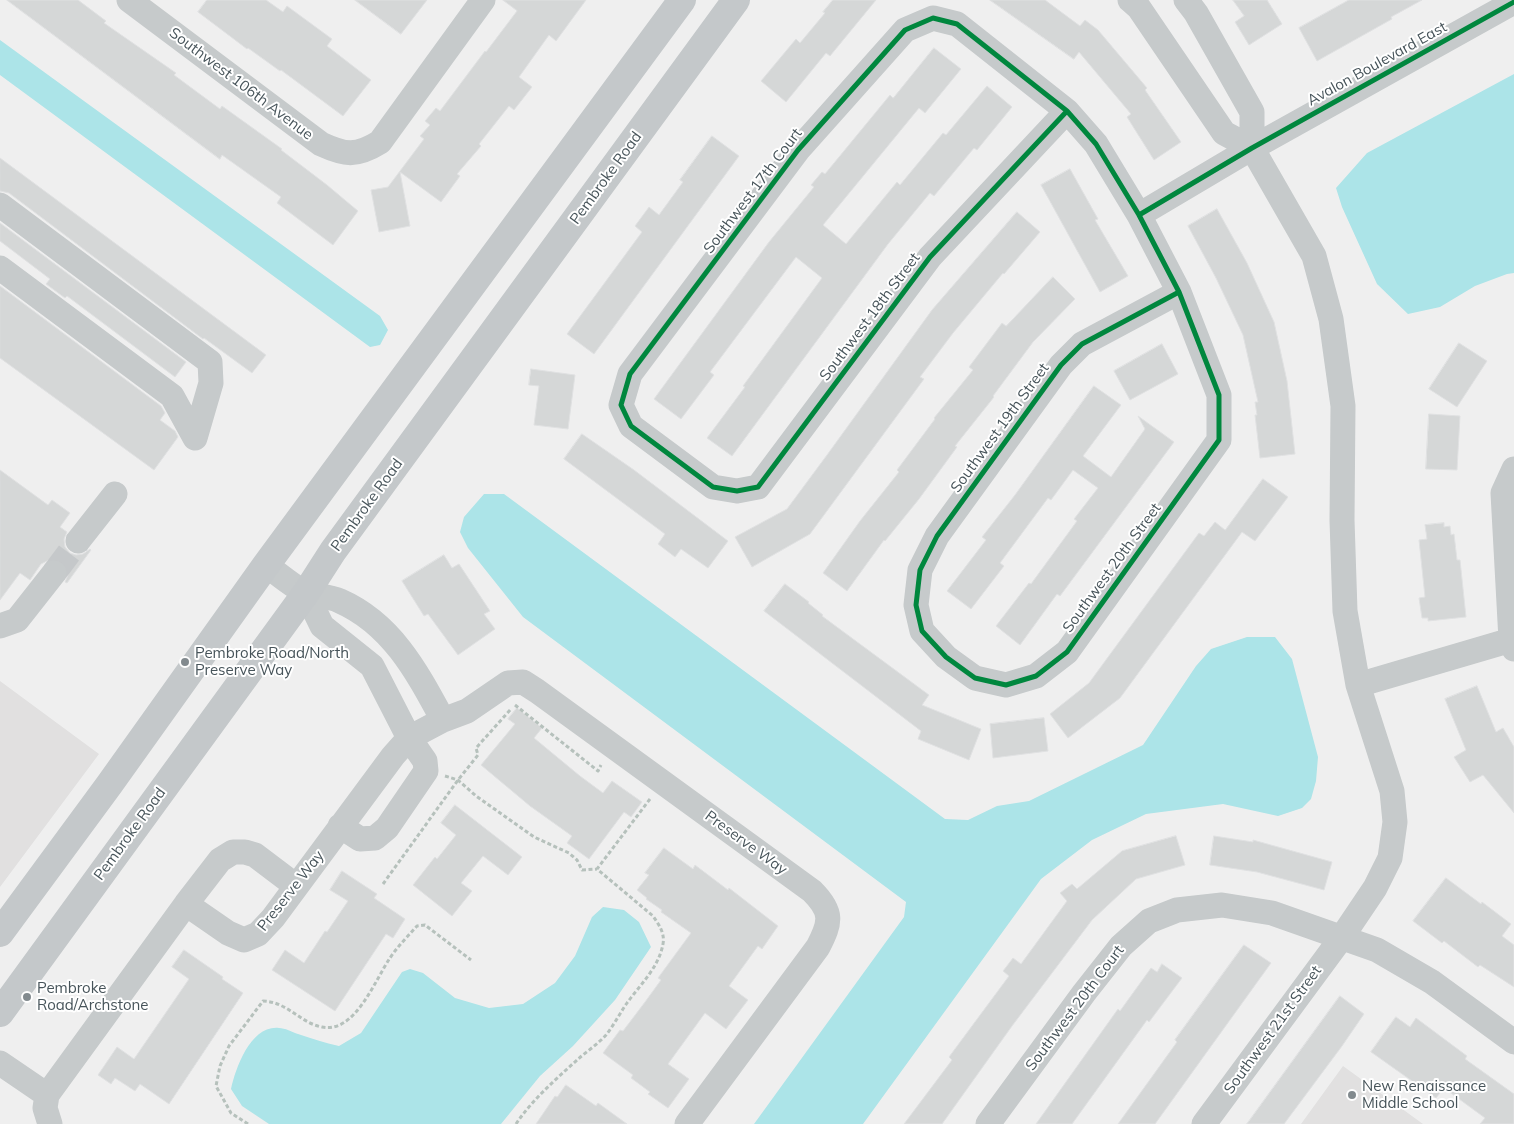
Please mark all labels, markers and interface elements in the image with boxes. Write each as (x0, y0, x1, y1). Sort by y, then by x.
street label: Avalon Boulevard East (1304, 18, 1450, 110)
street label: Southwest 106th Avenue (166, 24, 316, 144)
street label: Southwest 17th Court (700, 125, 806, 257)
street label: Pembroke Road (566, 128, 646, 228)
street label: Southwest 18th Street (816, 249, 924, 385)
street label: Southwest 19th Street (947, 360, 1053, 496)
street label: Pembroke Road (327, 455, 407, 555)
street label: Southwest 20th Street (1059, 500, 1165, 636)
place label: Pembroke Road/North Preserve Way (195, 644, 349, 679)
marker: Pembroke Road/North Preserve Way (179, 656, 191, 668)
street label: Pembroke Road (90, 784, 170, 884)
street label: Preserve Way (701, 807, 791, 879)
street label: Preserve Way (254, 847, 328, 935)
street label: Southwest 20th Court (1022, 942, 1128, 1074)
street label: Southwest 21st Street (1220, 962, 1326, 1098)
place label: Pembroke Road/Archstone (37, 979, 148, 1014)
marker: Pembroke Road/Archstone (21, 991, 33, 1003)
place label: New Renaissance Middle School (1362, 1077, 1486, 1112)
marker: New Renaissance Middle School (1346, 1089, 1358, 1101)

